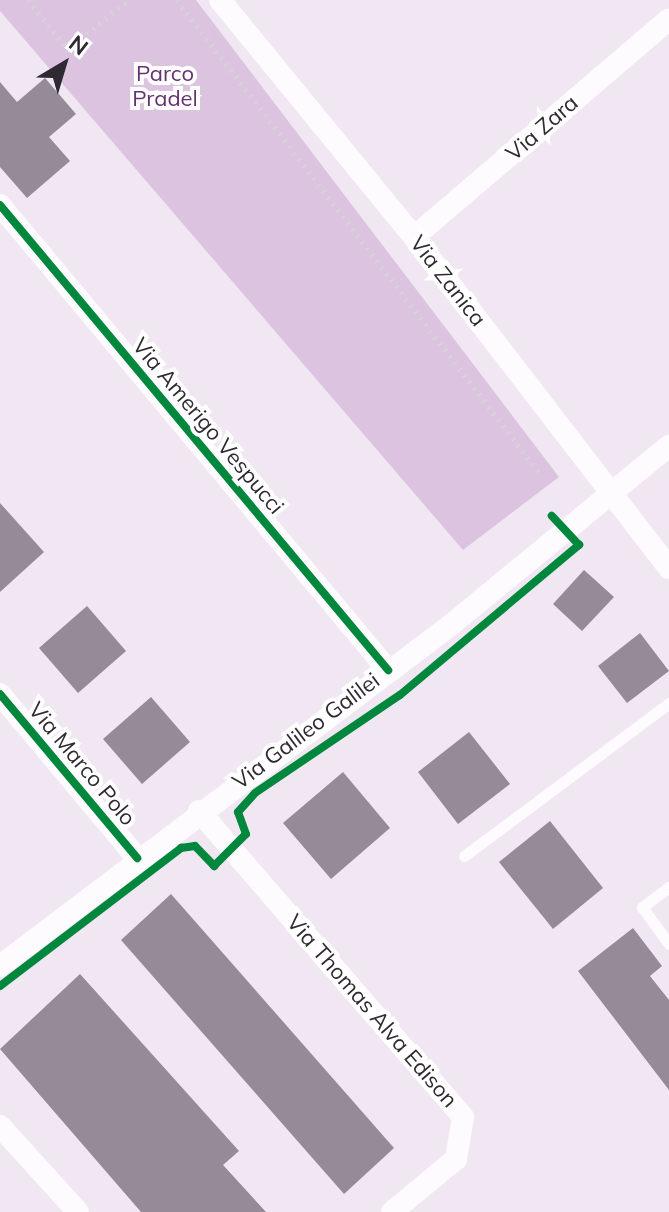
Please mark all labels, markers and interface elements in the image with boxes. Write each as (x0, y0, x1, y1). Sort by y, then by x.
north arrow (24, 24, 104, 104)
text: N (64, 29, 94, 61)
park label: Parco Pradel (132, 60, 198, 112)
street label: Via Zara (501, 90, 583, 166)
street label: Via Zanica (404, 230, 492, 332)
street label: Via Amerigo Vespucci (127, 333, 289, 519)
street label: Via Galileo Galilei (227, 667, 385, 795)
street label: Via Marco Polo (23, 697, 141, 831)
street label: Via Thomas Alva Edison (281, 909, 463, 1113)

